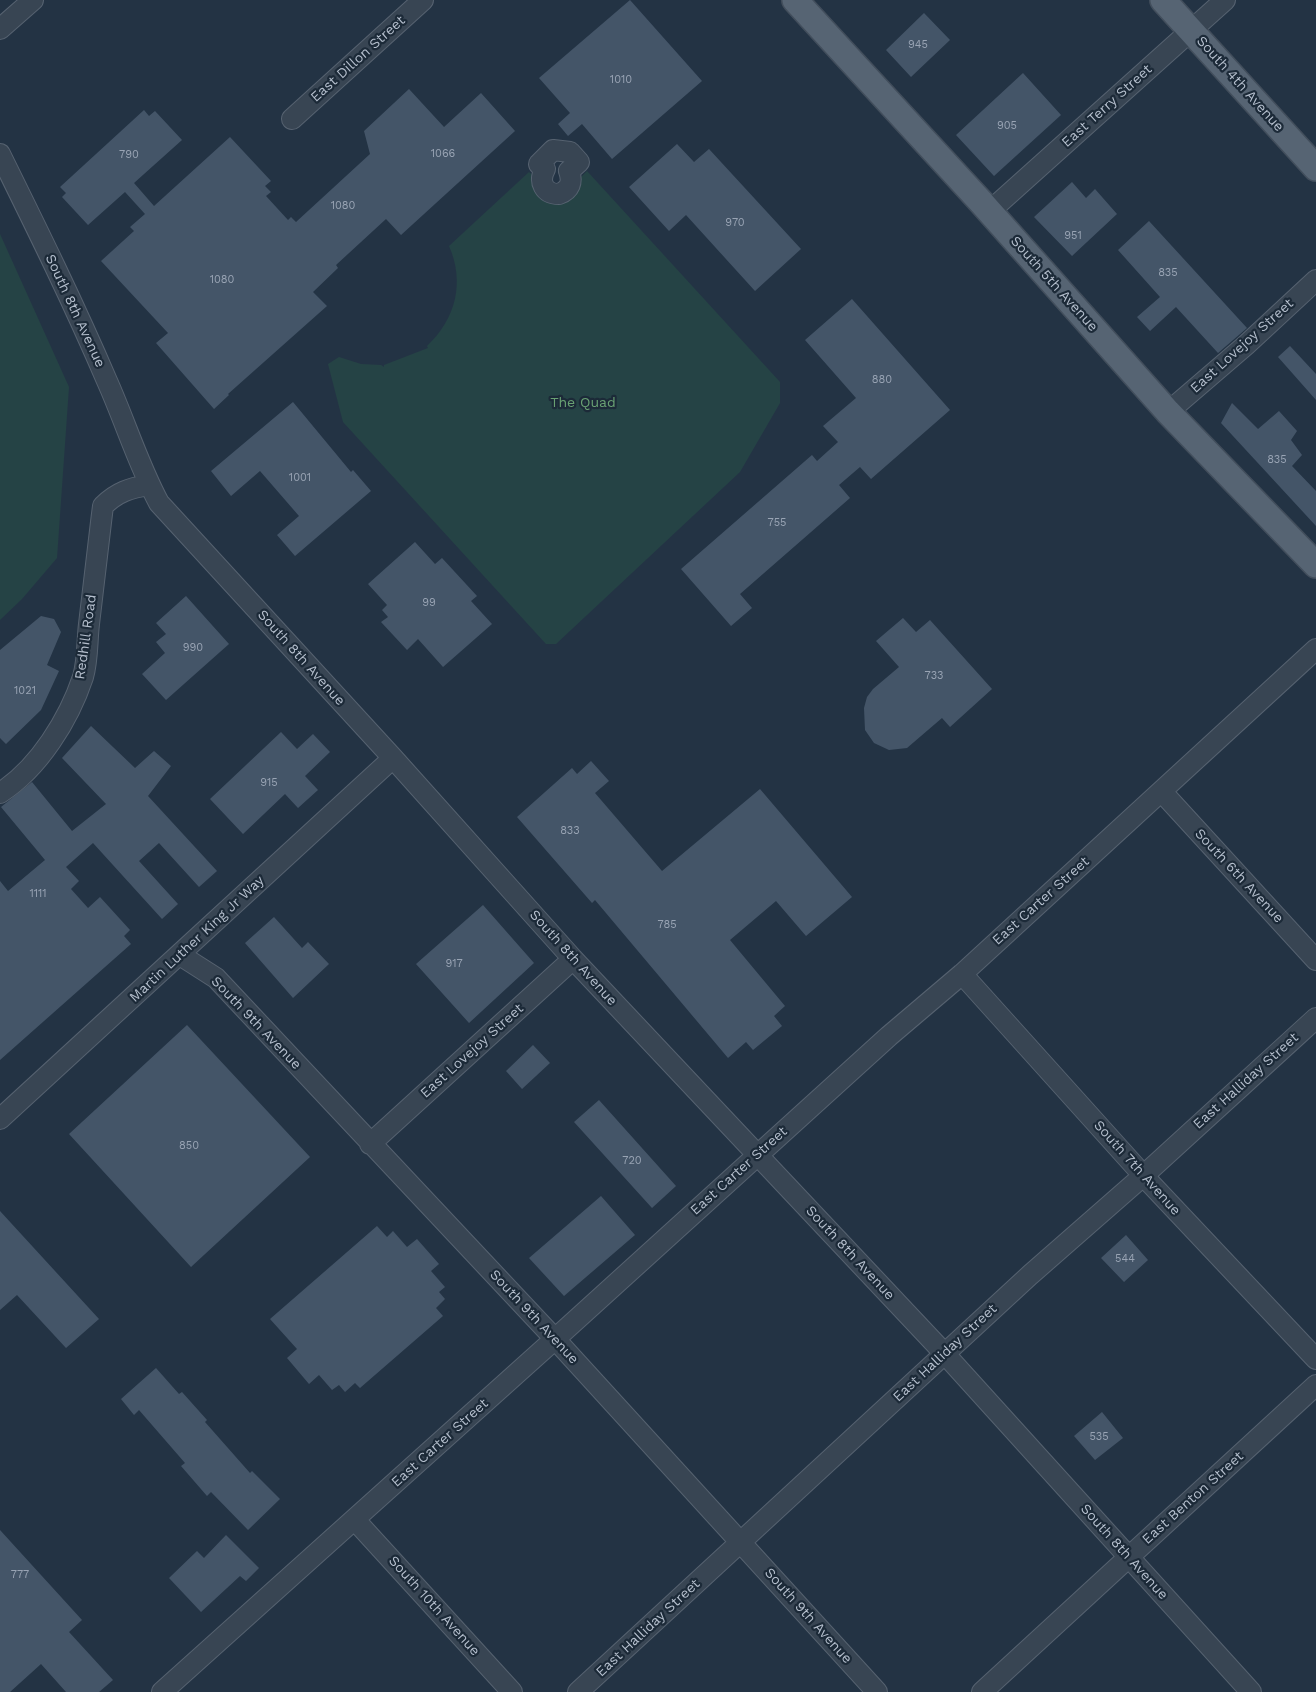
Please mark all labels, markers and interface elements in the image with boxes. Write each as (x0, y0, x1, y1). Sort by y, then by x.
street label: East Dillon Street (307, 12, 409, 106)
street label: South 4th Avenue (1193, 33, 1287, 135)
house number: 945 (908, 38, 928, 52)
street label: East Terry Street (1058, 61, 1156, 151)
house number: 1010 (610, 73, 632, 87)
house number: 905 (997, 119, 1017, 133)
house number: 1066 (431, 147, 455, 161)
house number: 790 (119, 148, 139, 162)
house number: 1080 (331, 199, 355, 213)
house number: 970 (725, 216, 745, 230)
house number: 951 (1064, 229, 1082, 243)
street label: South 5th Avenue (1007, 233, 1101, 335)
street label: South 8th Avenue (41, 252, 109, 370)
house number: 835 (1158, 266, 1178, 280)
house number: 1080 (210, 273, 234, 287)
street label: East Lovejoy Street (1187, 295, 1297, 397)
house number: 880 (872, 373, 892, 387)
park label: The Quad (550, 395, 616, 411)
house number: 835 (1267, 453, 1287, 467)
house number: 1001 (289, 471, 311, 485)
house number: 755 (768, 516, 786, 530)
street label: Redhill Road (72, 593, 100, 681)
house number: 99 (422, 596, 436, 610)
street label: South 8th Avenue (254, 607, 348, 709)
house number: 990 (183, 641, 203, 655)
house number: 733 (925, 669, 943, 683)
house number: 1021 (14, 684, 36, 698)
house number: 915 (260, 776, 278, 790)
house number: 833 (560, 824, 580, 838)
street label: South 6th Avenue (1191, 825, 1287, 927)
street label: East Carter Street (989, 853, 1093, 949)
street label: Martin Luther King Jr Way (126, 872, 268, 1006)
house number: 1111 (29, 887, 47, 901)
street label: South 8th Avenue (526, 907, 620, 1009)
house number: 785 (657, 918, 677, 932)
house number: 917 (445, 957, 463, 971)
street label: South 9th Avenue (207, 973, 305, 1073)
street label: East Lovejoy Street (417, 1000, 527, 1102)
street label: East Halliday Street (1190, 1029, 1302, 1133)
street label: South 7th Avenue (1090, 1117, 1184, 1219)
street label: East Carter Street (687, 1123, 791, 1219)
house number: 850 (179, 1139, 199, 1153)
house number: 720 (622, 1154, 642, 1168)
street label: South 8th Avenue (802, 1202, 898, 1304)
house number: 544 (1115, 1252, 1135, 1266)
street label: South 9th Avenue (486, 1266, 582, 1368)
street label: East Halliday Street (890, 1301, 1000, 1405)
street label: East Carter Street (388, 1395, 492, 1491)
house number: 535 (1089, 1430, 1109, 1444)
street label: East Benton Street (1139, 1448, 1247, 1548)
street label: South 8th Avenue (1077, 1501, 1171, 1603)
street label: South 10th Avenue (385, 1553, 483, 1659)
street label: South 9th Avenue (761, 1565, 855, 1667)
house number: 777 (11, 1568, 29, 1582)
street label: East Halliday Street (593, 1576, 703, 1680)

